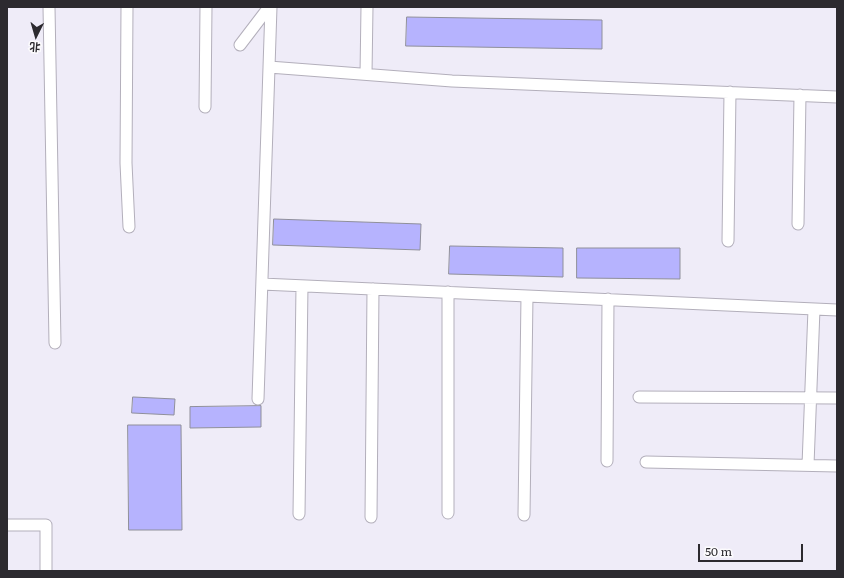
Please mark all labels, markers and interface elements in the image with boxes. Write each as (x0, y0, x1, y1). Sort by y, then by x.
north arrow (16, 16, 56, 56)
text: 北 (29, 40, 41, 56)
scale bar (700, 536, 805, 562)
text: 50 m (705, 542, 732, 560)

